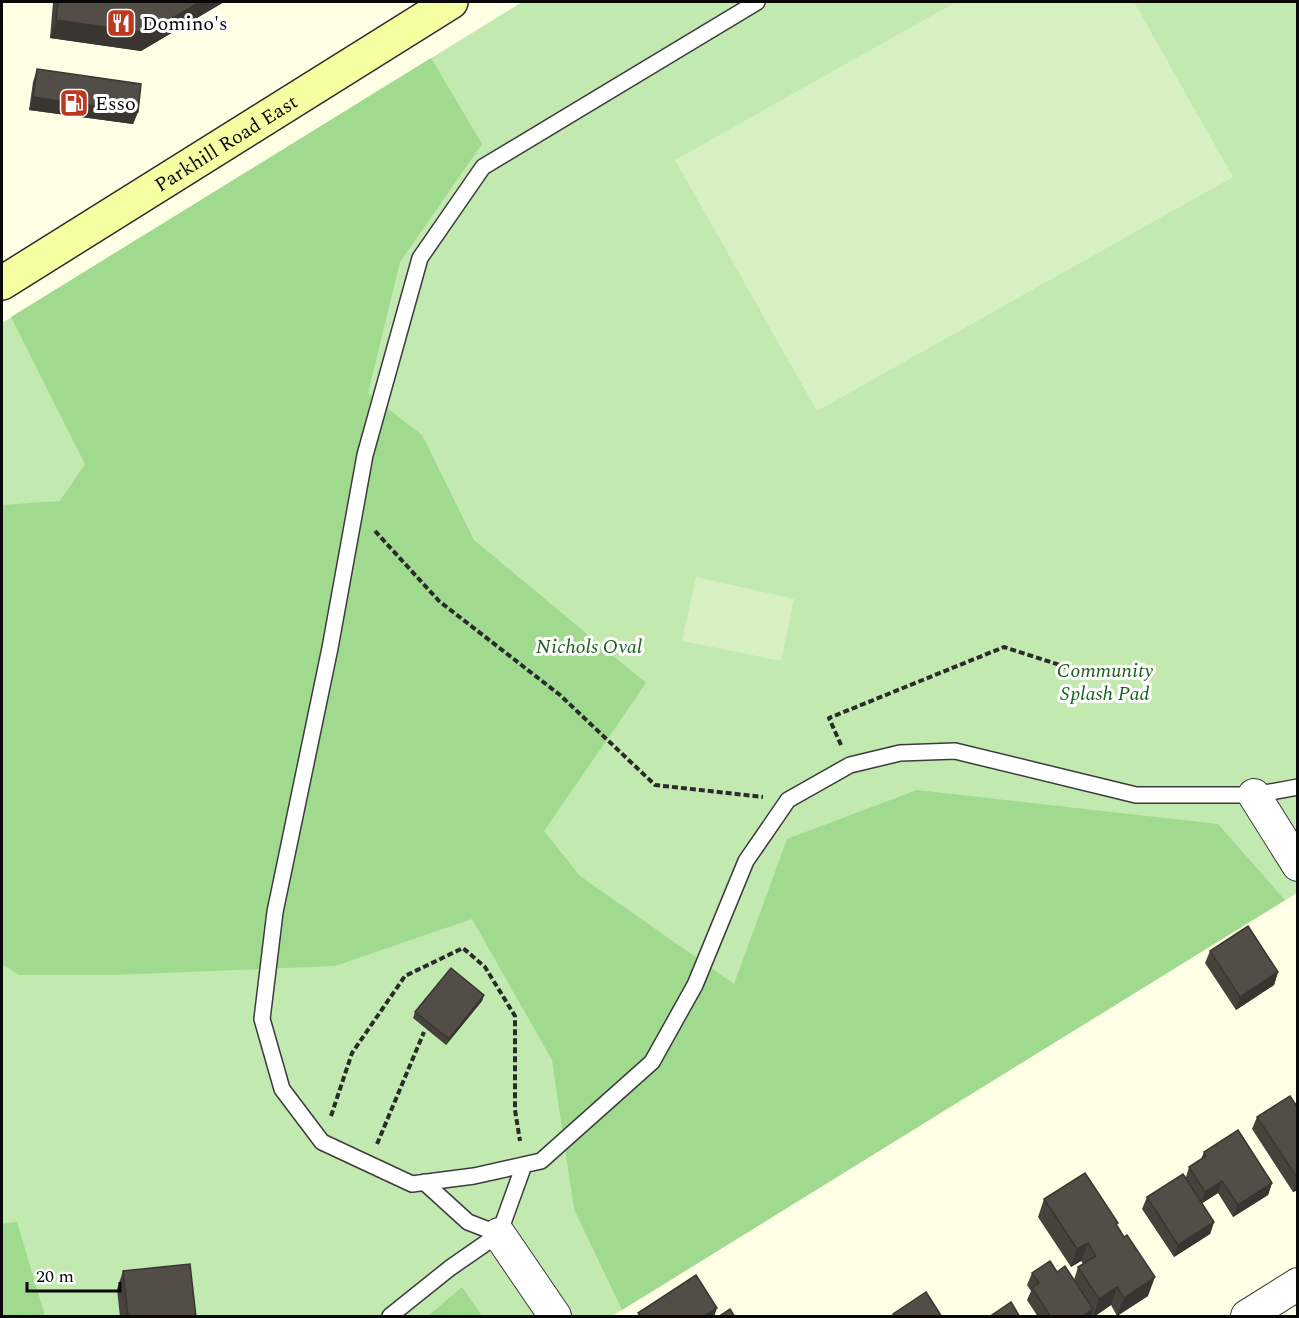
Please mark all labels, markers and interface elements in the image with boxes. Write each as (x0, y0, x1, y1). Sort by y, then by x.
restaurant icon: Domino's (105, 7, 137, 39)
place label: Domino's (142, 9, 228, 39)
fuel station icon: Esso (58, 87, 90, 119)
street label: Parkhill Road East (149, 88, 304, 200)
place label: Esso (95, 89, 136, 119)
park label: Nichols Oval (536, 632, 642, 662)
park label: Community Splash Pad (1057, 656, 1153, 709)
scale bar (27, 1255, 120, 1293)
text: 20 m (36, 1263, 74, 1290)

